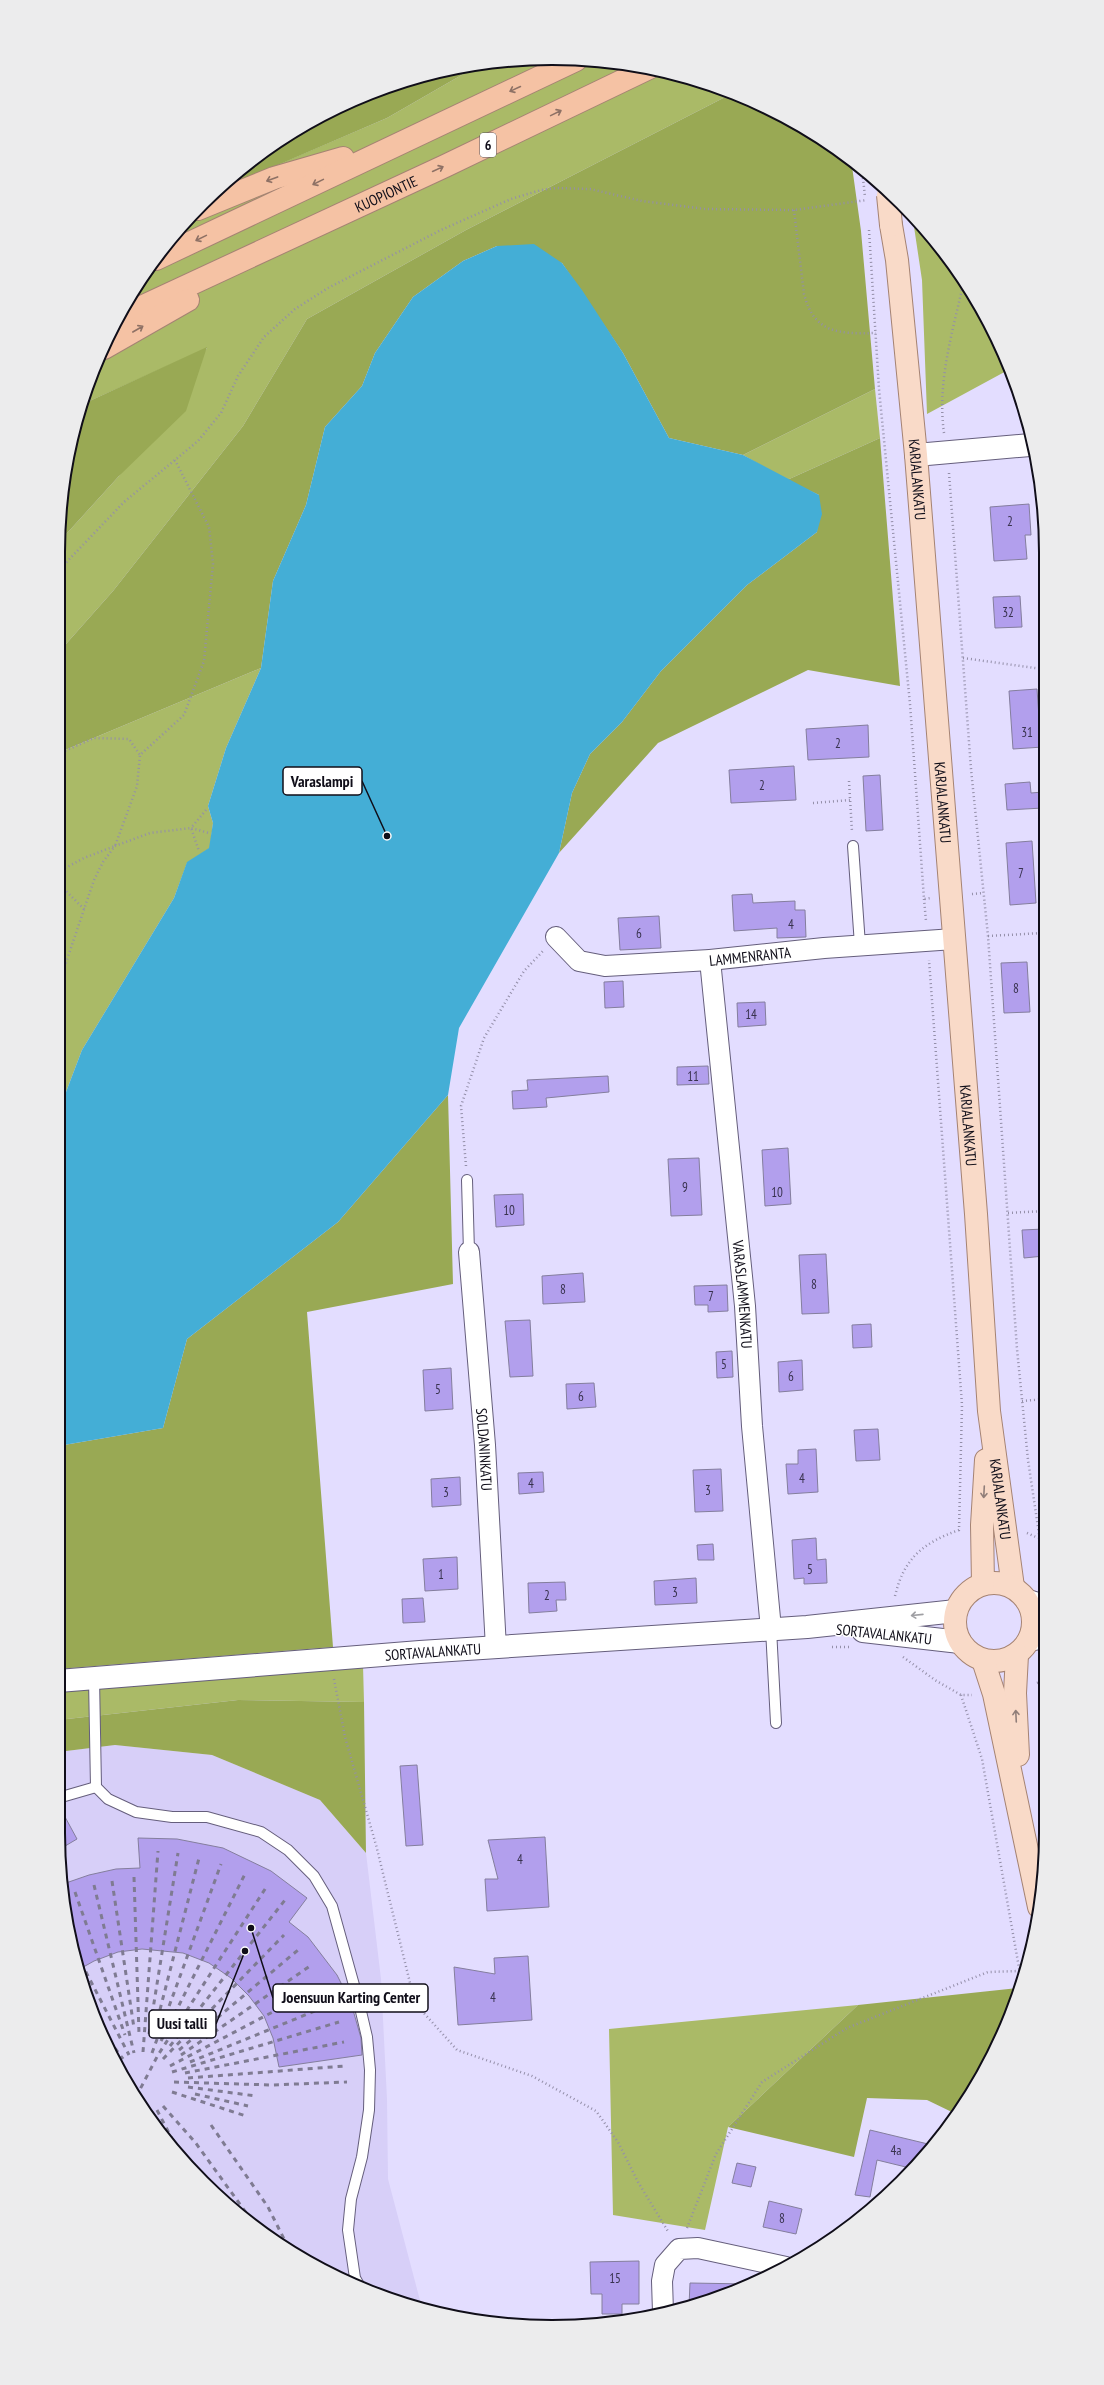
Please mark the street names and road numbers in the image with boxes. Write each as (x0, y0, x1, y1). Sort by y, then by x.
road number: 6 (480, 133, 496, 157)
street label: KUOPIONTIE (351, 171, 420, 216)
street label: KARJALANKATU (905, 438, 931, 521)
street label: KARJALANKATU (931, 761, 956, 844)
street label: LAMMENRANTA (708, 942, 793, 970)
street label: KARJALANKATU (956, 1084, 982, 1167)
street label: VARASLAMMENKATU (729, 1238, 757, 1349)
street label: SOLDANINKATU (472, 1407, 497, 1491)
street label: KARJALANKATU (986, 1457, 1016, 1541)
street label: SORTAVALANKATU (835, 1620, 933, 1648)
street label: SORTAVALANKATU (384, 1639, 482, 1664)

